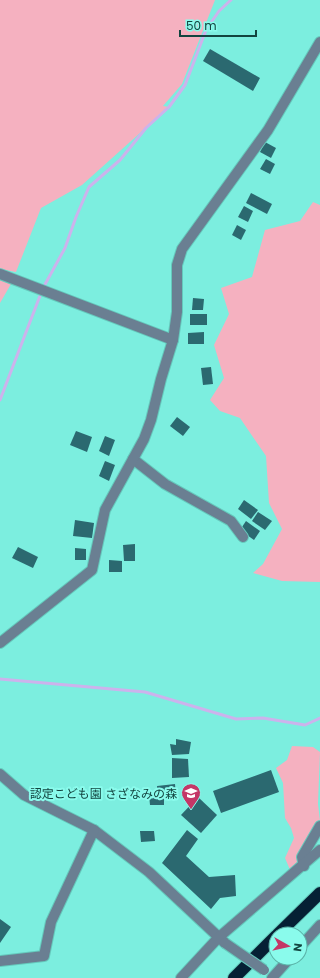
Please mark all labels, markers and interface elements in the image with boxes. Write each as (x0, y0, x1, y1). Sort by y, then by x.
scale bar (180, 12, 256, 38)
text: 50 m (186, 17, 217, 34)
school or university icon: 認定こども園 さざなみの森 (180, 782, 202, 810)
place label: 認定こども園 さざなみの森 (30, 785, 177, 802)
north arrow (268, 926, 308, 966)
text: N (289, 942, 306, 953)

